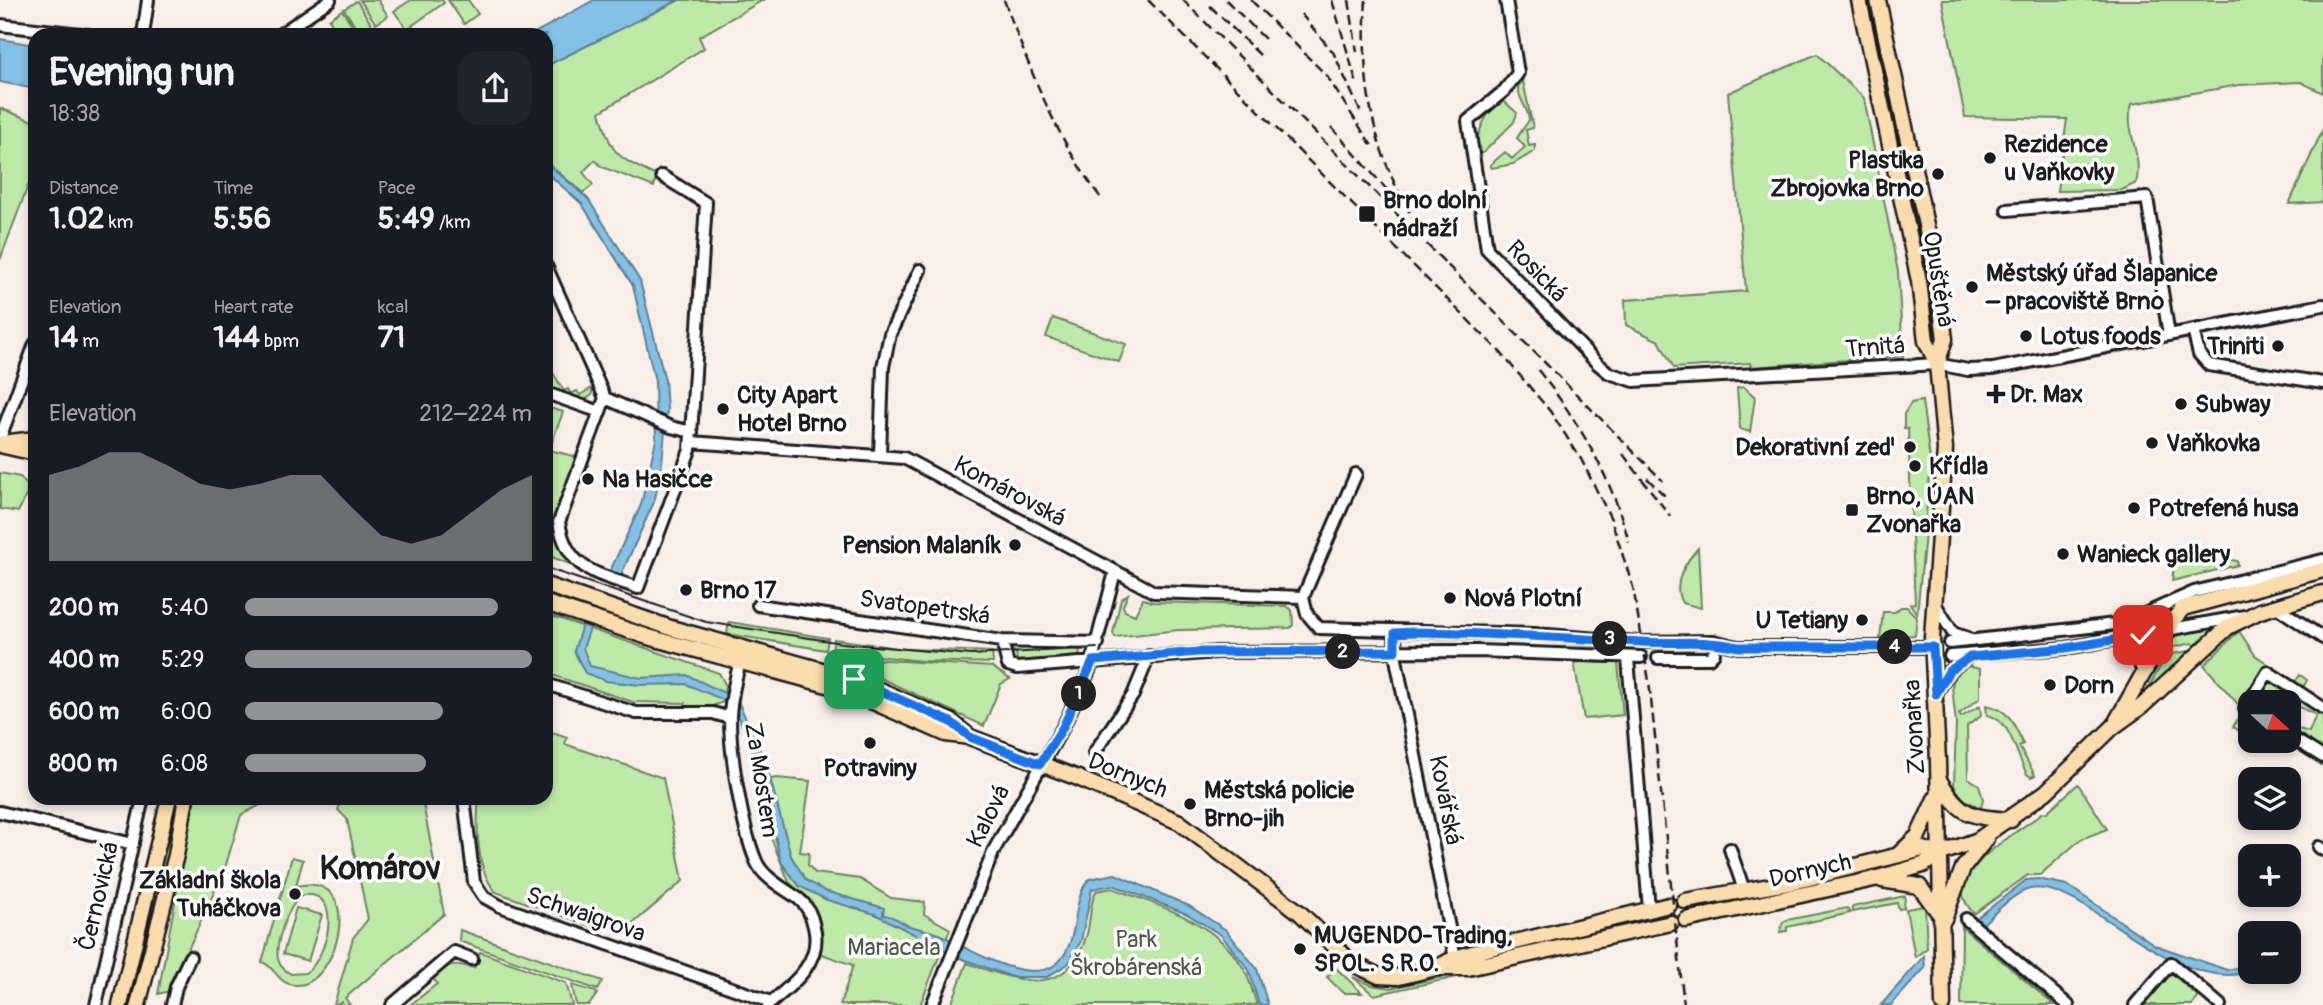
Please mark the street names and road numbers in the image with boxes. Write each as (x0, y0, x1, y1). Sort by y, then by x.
street label: Opuštěná (1917, 229, 1960, 329)
street label: Rosická (1500, 234, 1573, 308)
street label: Trnitá (1844, 331, 1906, 364)
street label: Komárovská (949, 450, 1071, 533)
street label: Svatopetrská (858, 584, 992, 631)
street label: Zvonařka (1898, 679, 1931, 775)
street label: Za Mostem (738, 720, 785, 840)
street label: Dornych (1084, 746, 1172, 805)
street label: Kovářská (1423, 753, 1468, 847)
street label: Kalová (960, 780, 1016, 852)
street label: Černovická (72, 839, 125, 953)
street label: Dornych (1766, 847, 1854, 894)
street label: Schwaigrova (522, 881, 649, 948)

